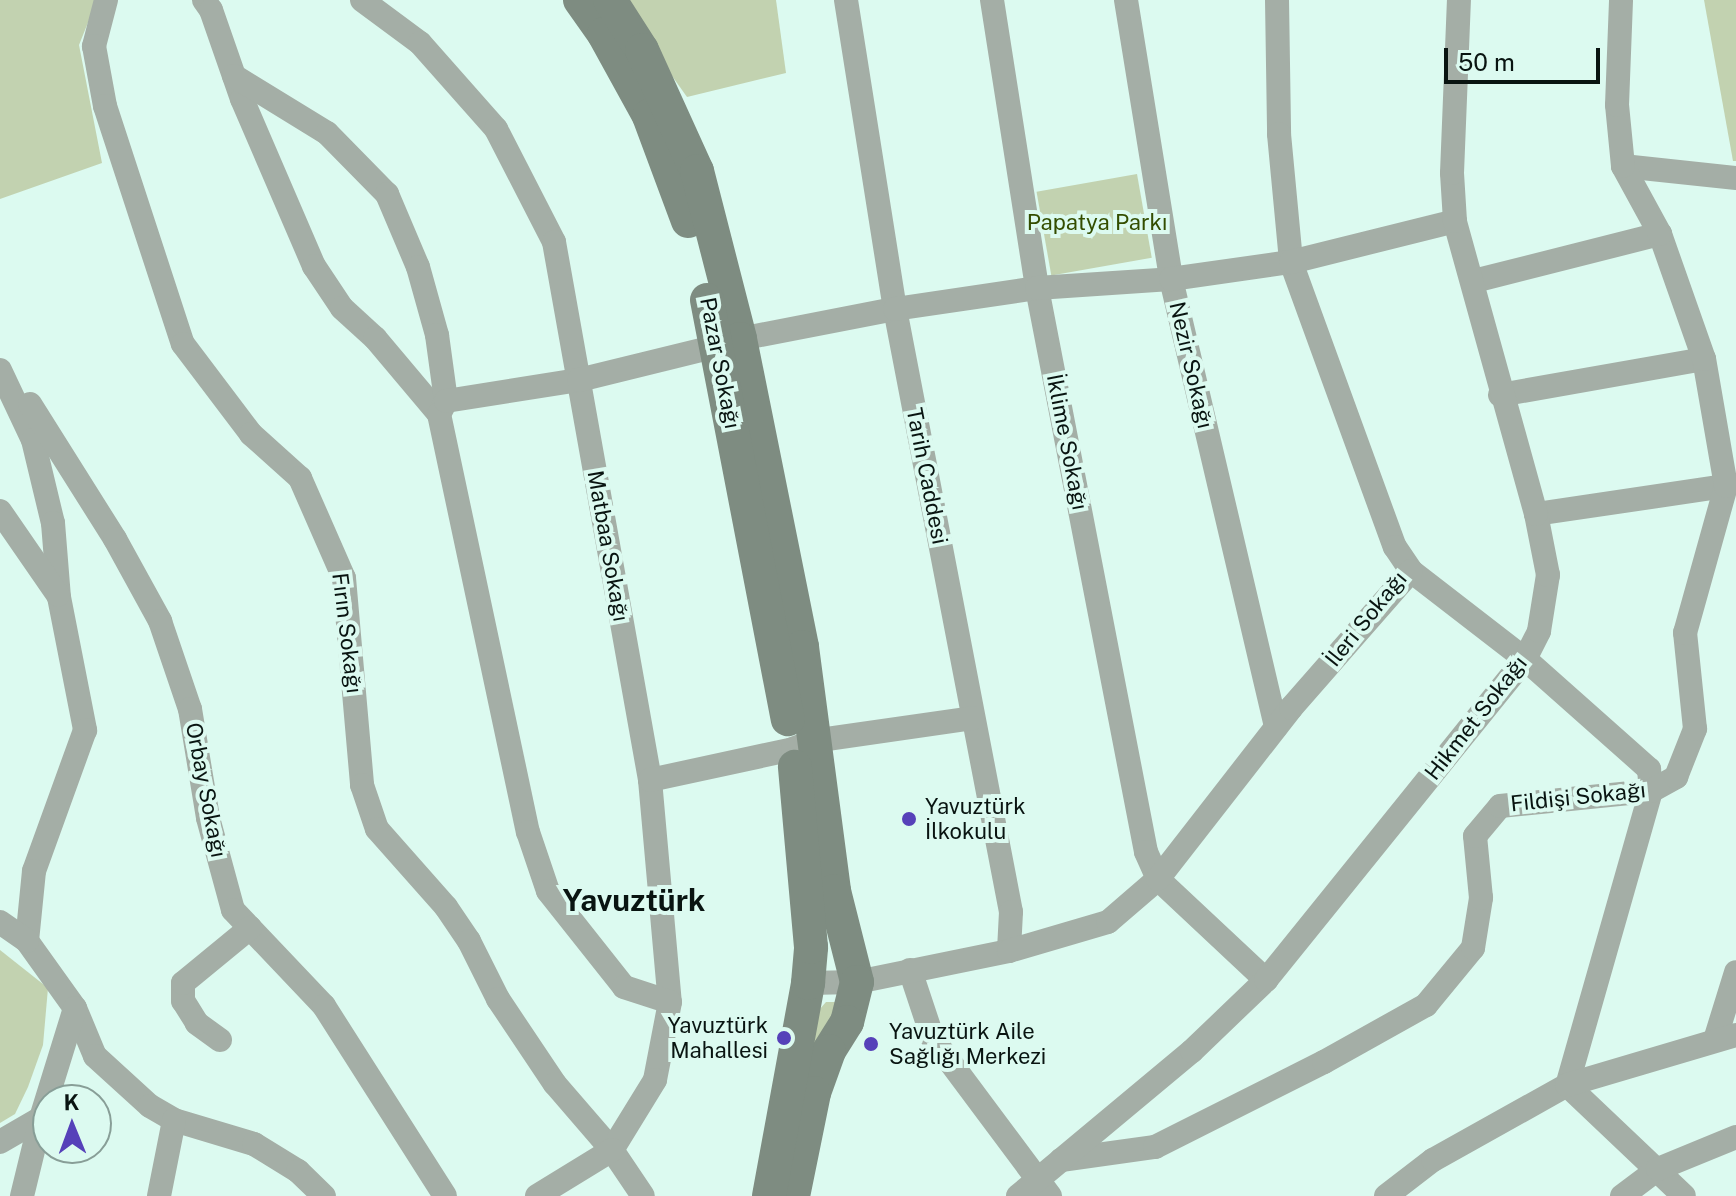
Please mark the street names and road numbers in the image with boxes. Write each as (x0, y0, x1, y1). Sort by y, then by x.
street label: Pazar Sokağı (694, 295, 746, 431)
street label: Nezir Sokağı (1164, 299, 1218, 431)
street label: İklime Sokağı (1041, 372, 1093, 512)
street label: Tarih Caddesi (901, 405, 953, 547)
street label: Matbaa Sokağı (582, 469, 634, 623)
street label: İleri Sokağı (1320, 566, 1412, 672)
street label: Fırın Sokağı (327, 571, 367, 695)
street label: Hikmet Sokağı (1419, 651, 1533, 785)
street label: Orbay Sokağı (180, 720, 232, 860)
street label: Fildişi Sokağı (1509, 777, 1647, 817)

